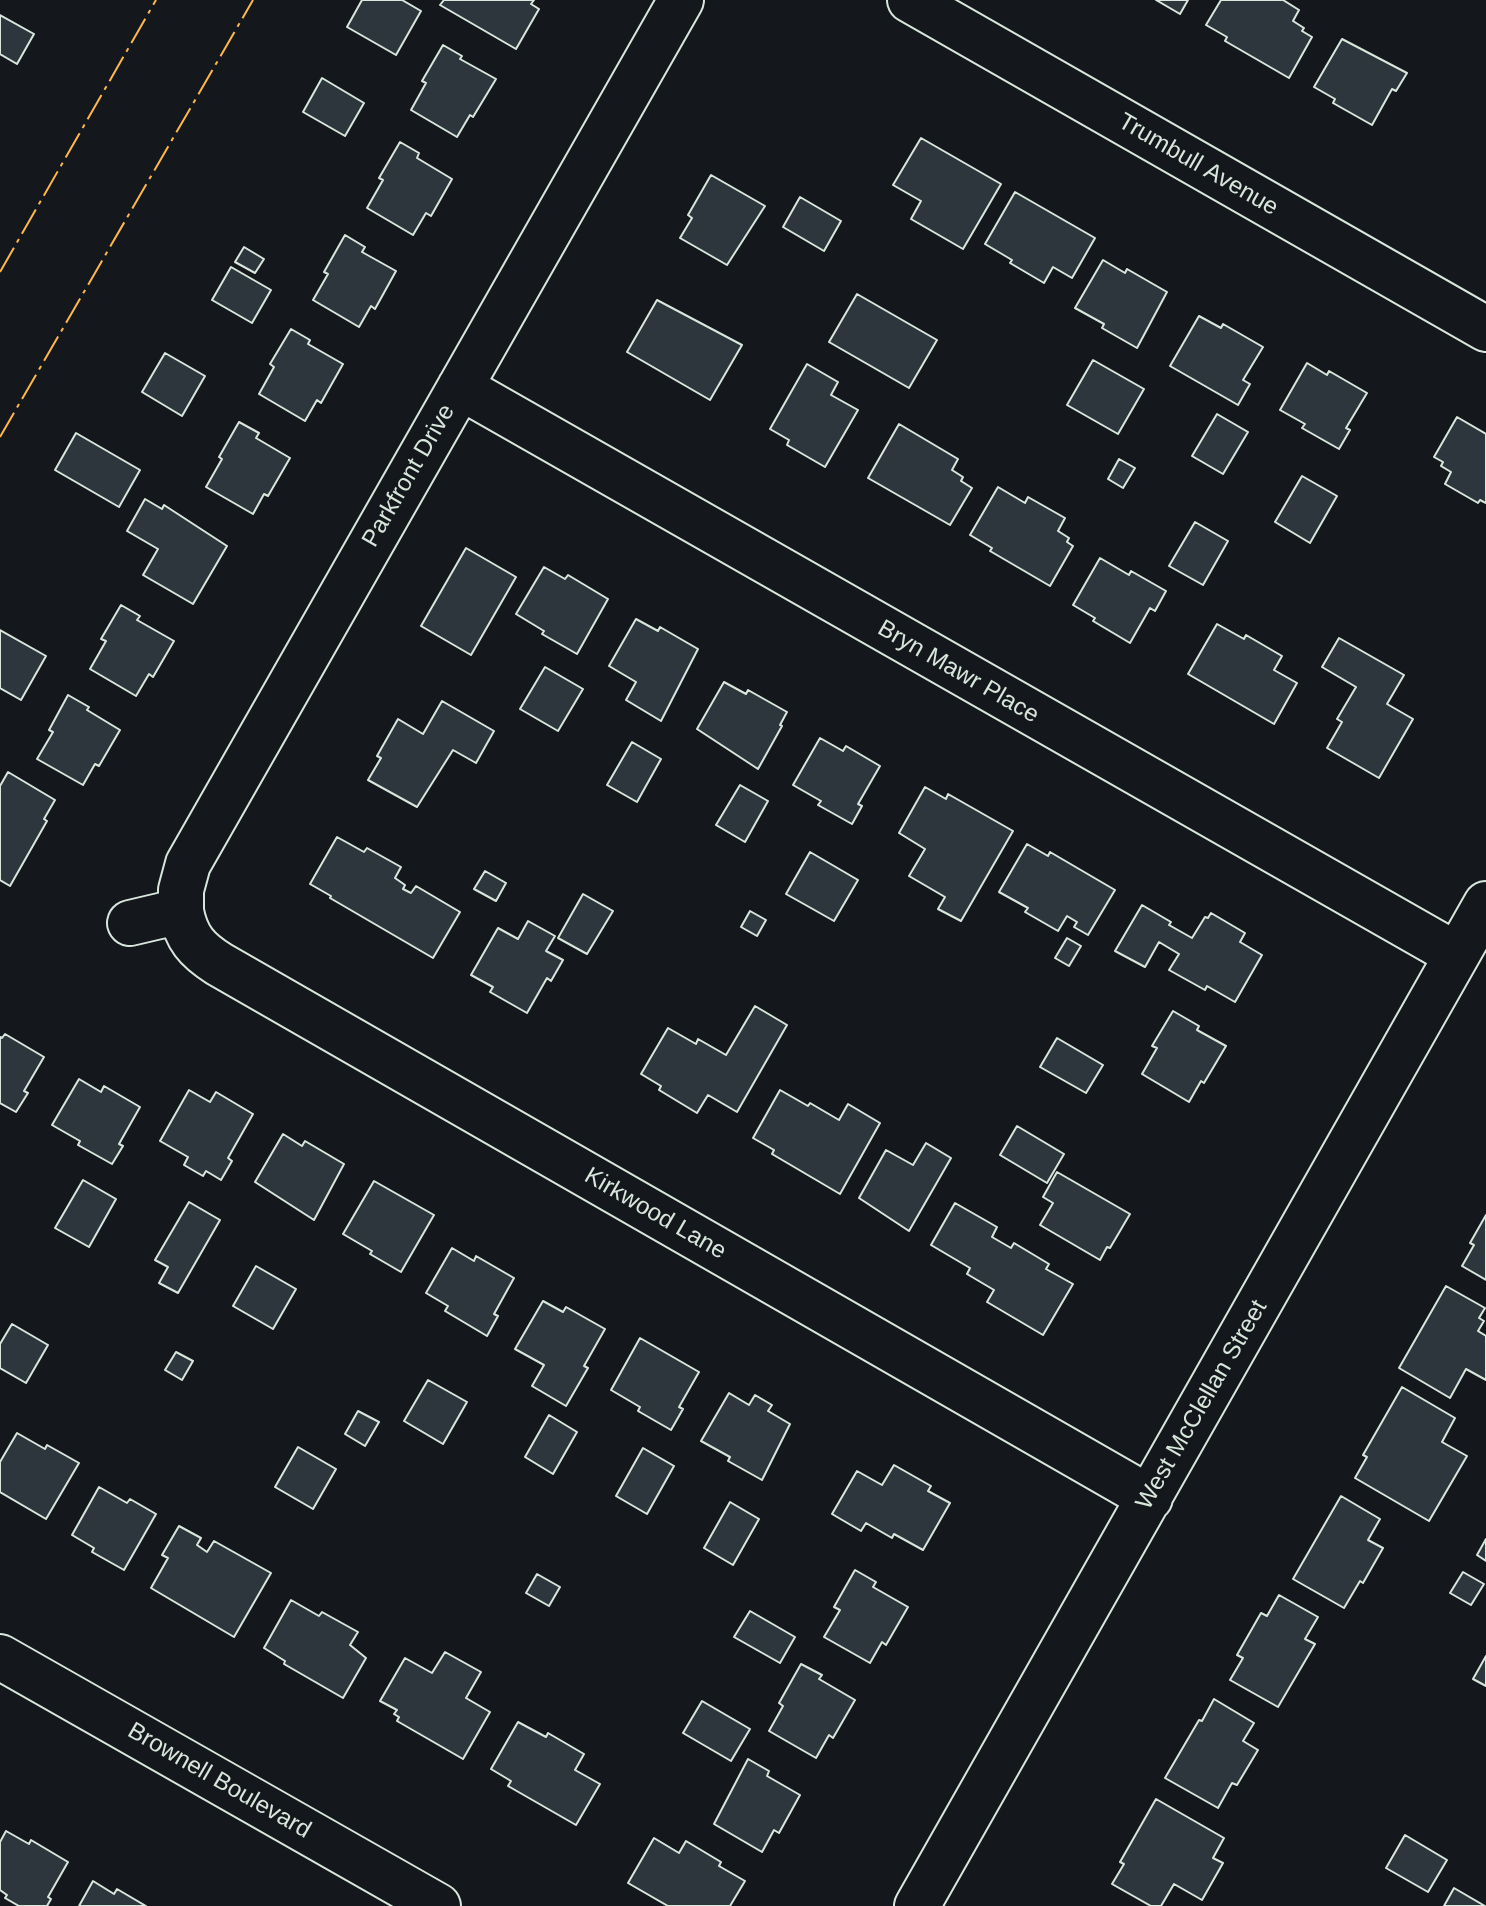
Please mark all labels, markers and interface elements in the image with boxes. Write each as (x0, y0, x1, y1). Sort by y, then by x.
street label: Trumbull Avenue (1113, 108, 1283, 222)
street label: Parkfront Drive (357, 399, 461, 553)
street label: Bryn Mawr Place (872, 614, 1044, 730)
street label: Kirkwood Lane (579, 1162, 731, 1266)
street label: West McClellan Street (1130, 1295, 1274, 1515)
street label: Brownell Boulevard (122, 1717, 316, 1845)

